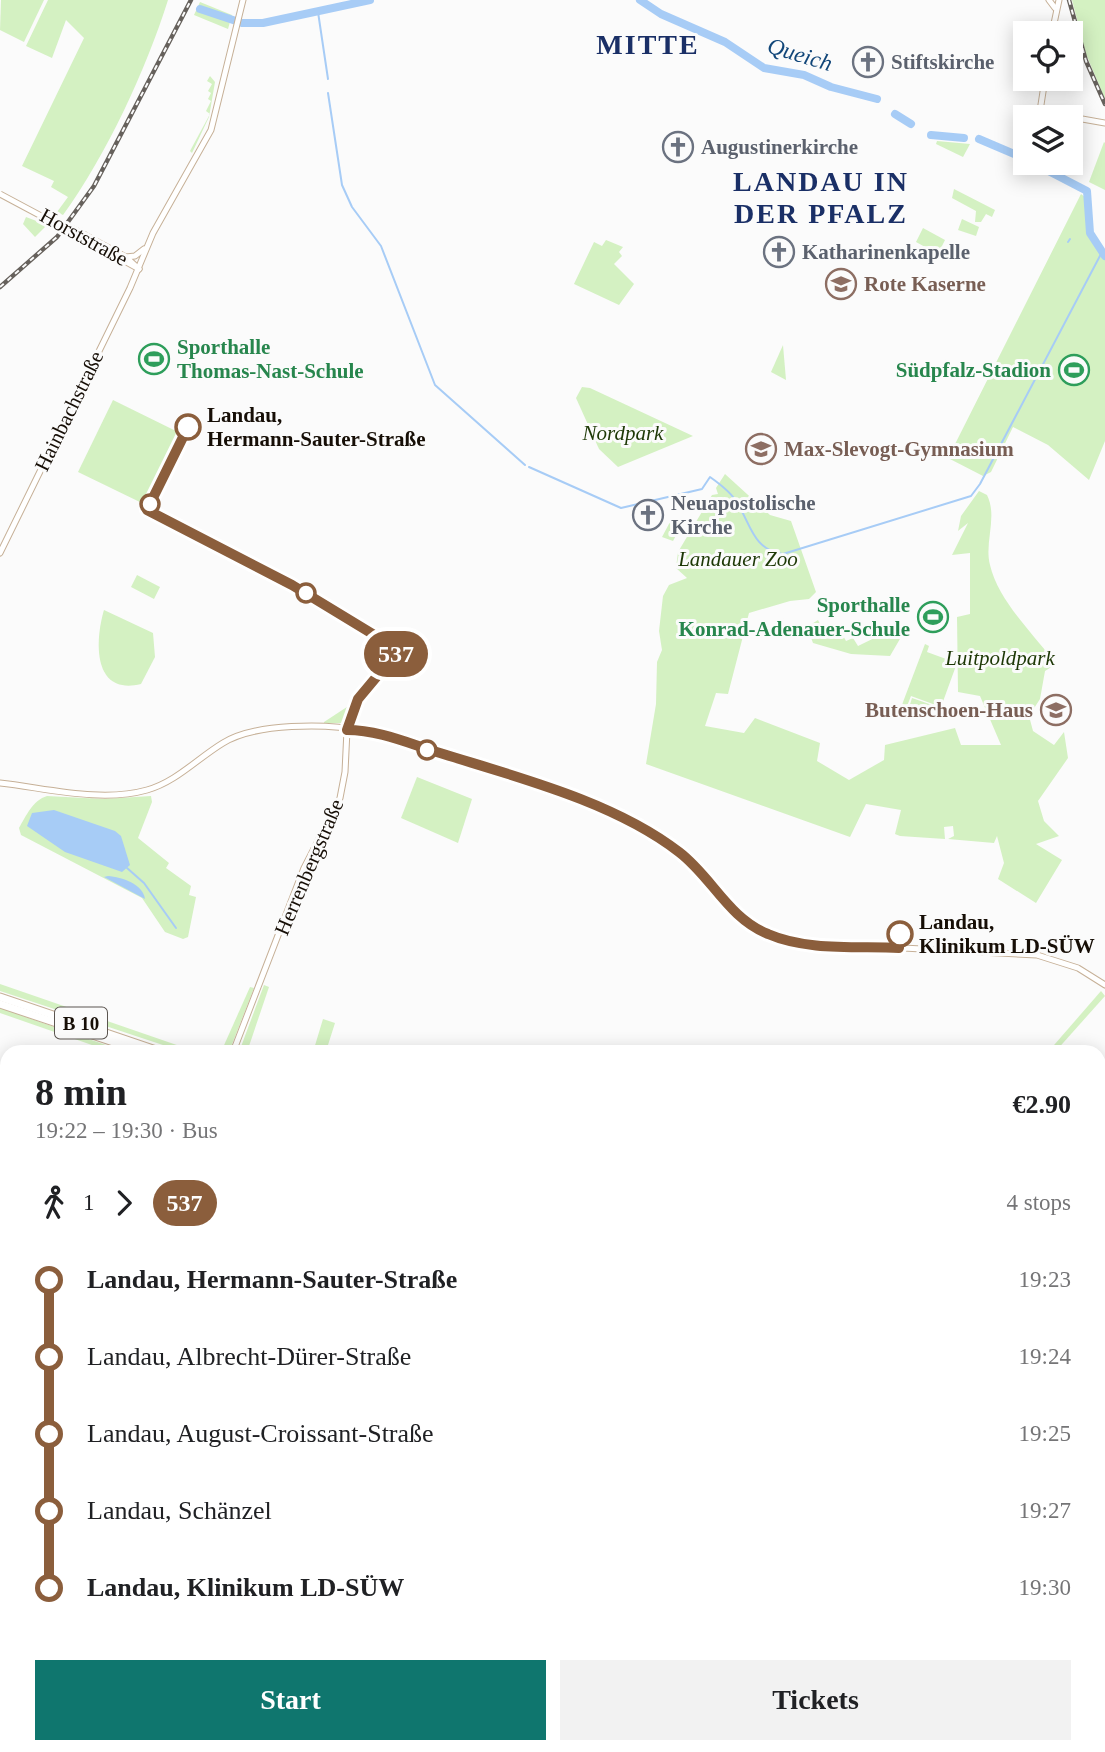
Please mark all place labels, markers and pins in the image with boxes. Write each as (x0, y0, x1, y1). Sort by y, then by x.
church icon: Stiftskirche (851, 45, 885, 79)
place label: Stiftskirche (891, 50, 994, 74)
church icon: Augustinerkirche (661, 130, 695, 164)
place label: Augustinerkirche (701, 135, 858, 159)
church icon: Katharinenkapelle (762, 235, 796, 269)
place label: Katharinenkapelle (802, 240, 970, 264)
school or university icon: Rote Kaserne (824, 267, 858, 301)
place label: Rote Kaserne (864, 272, 986, 296)
place label: Sporthalle Thomas-Nast-Schule (177, 335, 364, 383)
sports icon: Sporthalle Thomas-Nast-Schule (137, 342, 171, 376)
sports icon: Südpfalz-Stadion (1057, 353, 1091, 387)
place label: Südpfalz-Stadion (896, 358, 1051, 382)
place label: Landau, Hermann-Sauter-Straße (207, 403, 426, 451)
marker: Landau, Hermann-Sauter-Straße (175, 414, 201, 440)
school or university icon: Max-Slevogt-Gymnasium (744, 432, 778, 466)
place label: Max-Slevogt-Gymnasium (784, 437, 1014, 461)
place label: Neuapostolische Kirche (671, 491, 816, 539)
unlabelled marker (140, 494, 160, 514)
church icon: Neuapostolische Kirche (631, 498, 665, 532)
unlabelled marker (296, 583, 316, 603)
place label: Sporthalle Konrad-Adenauer-Schule (679, 593, 910, 641)
sports icon: Sporthalle Konrad-Adenauer-Schule (916, 600, 950, 634)
school or university icon: Butenschoen-Haus (1039, 693, 1073, 727)
place label: Butenschoen-Haus (865, 698, 1033, 722)
unlabelled marker (417, 740, 437, 760)
place label: Landau, Klinikum LD-SÜW (919, 910, 1095, 958)
marker: Landau, Klinikum LD-SÜW (887, 921, 913, 947)

